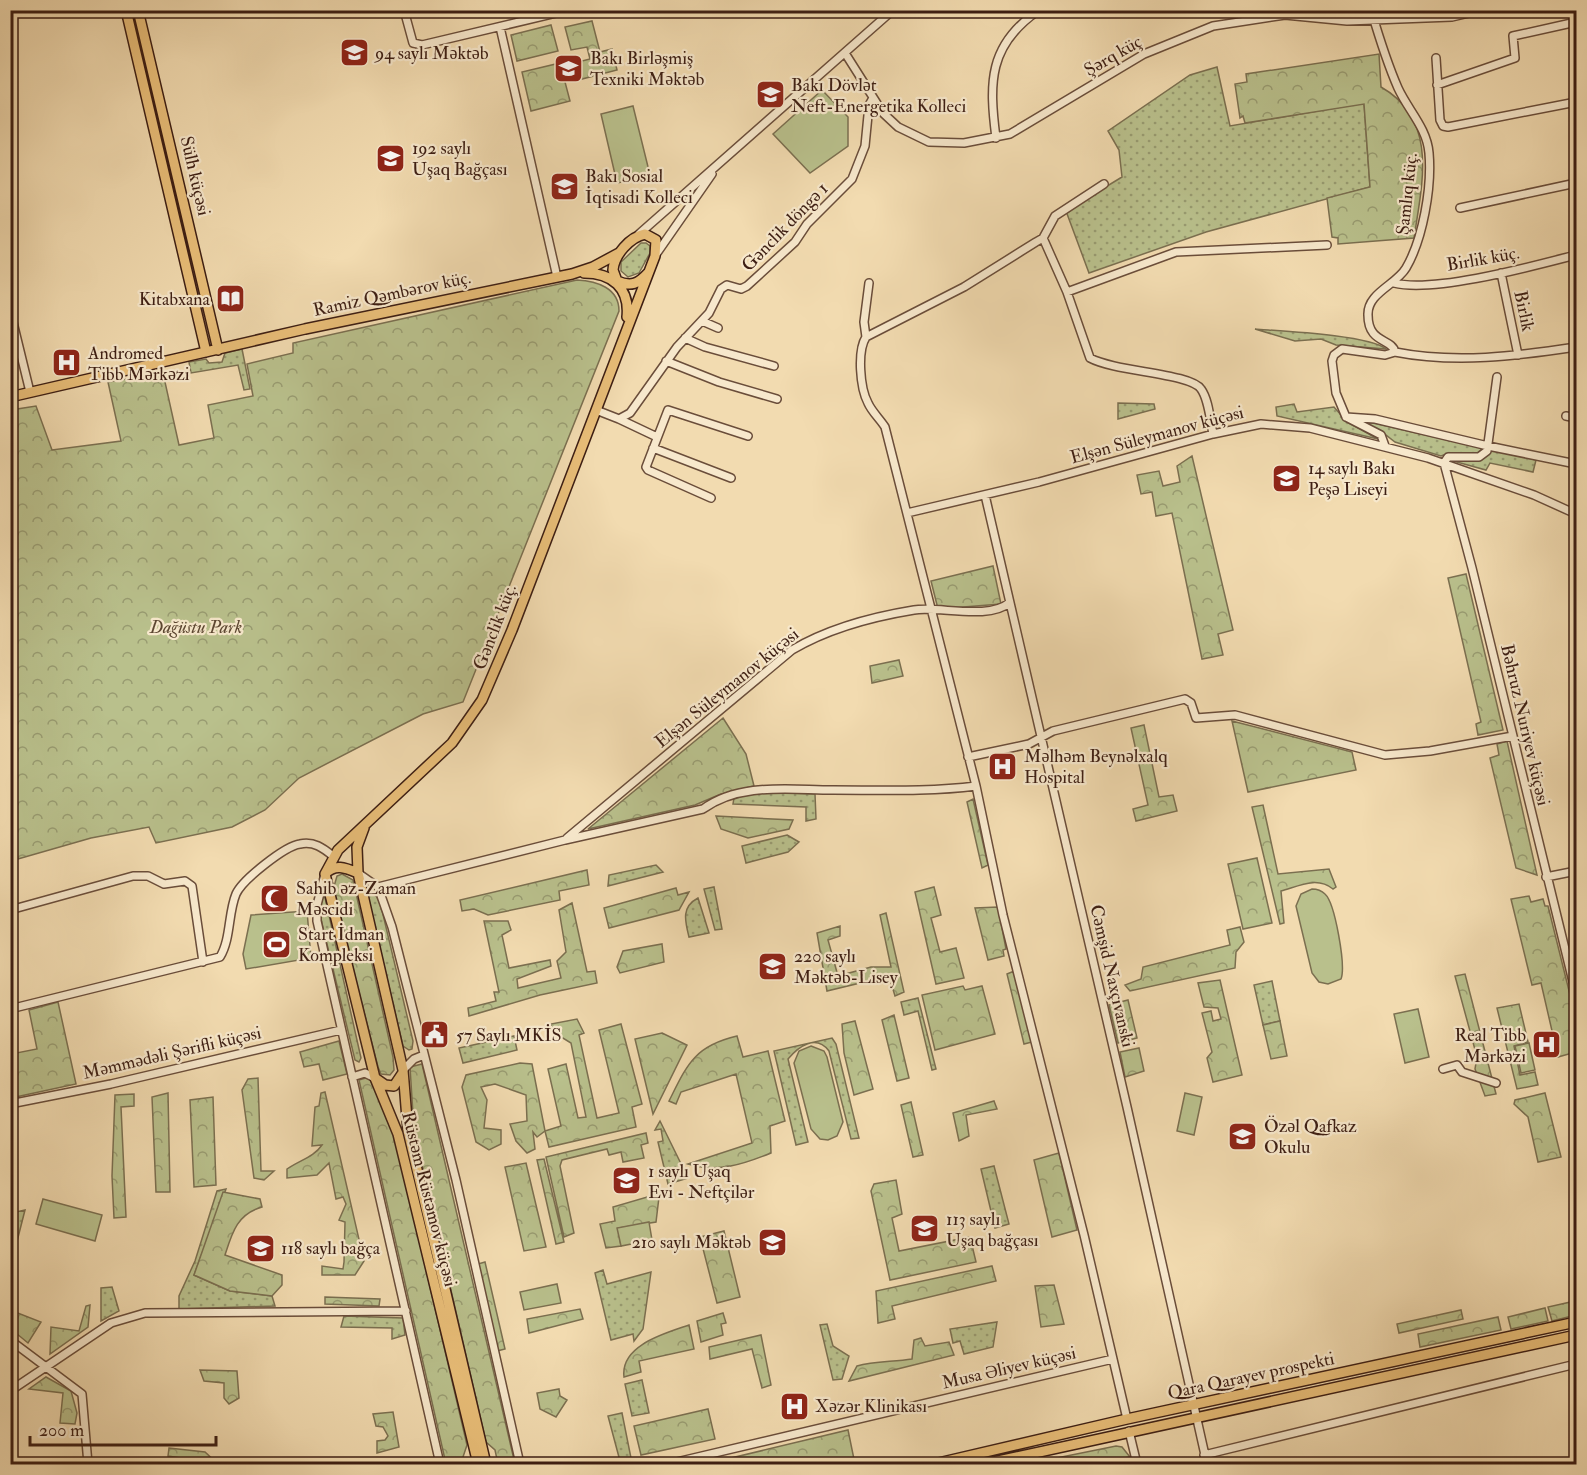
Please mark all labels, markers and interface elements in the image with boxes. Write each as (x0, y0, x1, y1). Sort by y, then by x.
street label: Şərq küç (1080, 30, 1146, 82)
school or university icon: 94 saylı Məktəb (338, 37, 370, 69)
place label: 94 saylı Məktəb (373, 42, 489, 65)
place label: Bakı Birləşmiş Texniki Məktəb (590, 47, 705, 91)
school or university icon: Bakı Birləşmiş Texniki Məktəb (553, 52, 585, 84)
place label: Bakı Dövlət Neft-Energetika Kolleci (791, 74, 966, 118)
school or university icon: Bakı Dövlət Neft-Energetika Kolleci (754, 79, 786, 111)
street label: Sülh küçəsi (175, 134, 215, 218)
place label: 192 saylı Uşaq Bağçası (412, 137, 508, 181)
school or university icon: 192 saylı Uşaq Bağçası (375, 142, 407, 174)
street label: Şamlıq küç. (1391, 152, 1423, 236)
place label: Bakı Sosial İqtisadi Kolleci (585, 165, 693, 209)
school or university icon: Bakı Sosial İqtisadi Kolleci (548, 170, 580, 202)
street label: Gənclik döngə 1 (737, 178, 833, 276)
street label: Birlik küç. (1445, 241, 1521, 277)
street label: Ramiz Qəmbərov küç. (311, 266, 473, 322)
library icon: Kitabxana (215, 283, 247, 315)
place label: Kitabxana (139, 288, 211, 311)
street label: Birlik (1508, 288, 1540, 334)
place label: Andromed Tibb Mərkəzi (87, 342, 190, 386)
hospital icon: Andromed Tibb Mərkəzi (51, 347, 83, 379)
street label: Elşən Süleymanov küçəsi (1068, 401, 1246, 469)
place label: 14 saylı Bakı Peşə Liseyi (1308, 457, 1395, 501)
school or university icon: 14 saylı Bakı Peşə Liseyi (1271, 462, 1303, 494)
street label: Gənclik küç. (468, 581, 522, 673)
park label: Dağüstu Park (149, 616, 242, 639)
street label: Elşən Süleymanov küçəsi (650, 623, 804, 753)
street label: Bəhruz Nuriyev küçəsi (1495, 642, 1555, 808)
place label: Məlhəm Beynəlxalq Hospital (1024, 745, 1168, 789)
hospital icon: Məlhəm Beynəlxalq Hospital (987, 750, 1019, 782)
place label: Sahib əz-Zaman Məscidi (296, 877, 416, 921)
mosque icon: Sahib əz-Zaman Məscidi (259, 882, 291, 914)
street label: Cəmşid Naxçıvanski (1084, 902, 1140, 1050)
place label: Start İdman Kompleksi (298, 923, 384, 967)
sports icon: Start İdman Kompleksi (261, 928, 293, 960)
place label: 220 saylı Məktəb-Lisey (794, 945, 899, 989)
school or university icon: 220 saylı Məktəb-Lisey (757, 950, 789, 982)
public building icon: 57 Saylı MKİS (419, 1019, 451, 1051)
street label: Məmmədəli Şərifli küçəsi (80, 1021, 264, 1085)
place label: 57 Saylı MKİS (456, 1024, 561, 1047)
place label: Real Tibb Mərkəzi (1454, 1024, 1526, 1068)
hospital icon: Real Tibb Mərkəzi (1531, 1029, 1563, 1061)
street label: Rüstəm Rüstəmov küçəsi (396, 1109, 462, 1289)
place label: Özəl Qafkaz Okulu (1264, 1115, 1357, 1159)
school or university icon: Özəl Qafkaz Okulu (1227, 1120, 1259, 1152)
place label: 1 saylı Uşaq Evi - Neftçilər (648, 1160, 755, 1204)
school or university icon: 1 saylı Uşaq Evi - Neftçilər (611, 1165, 643, 1197)
place label: 113 saylı Uşaq bağçası (946, 1208, 1039, 1252)
school or university icon: 113 saylı Uşaq bağçası (909, 1213, 941, 1245)
school or university icon: 210 saylı Məktəb (756, 1226, 788, 1258)
place label: 210 saylı Məktəb (632, 1231, 751, 1254)
school or university icon: 118 saylı bağça (244, 1232, 276, 1264)
place label: 118 saylı bağça (281, 1237, 381, 1260)
street label: Musa Əliyev küçəsi (940, 1341, 1079, 1395)
street label: Qara Qarayev prospekti (1165, 1347, 1337, 1405)
hospital icon: Xəzər Klinikası (778, 1390, 810, 1422)
place label: Xəzər Klinikası (815, 1395, 927, 1418)
scale bar (30, 1409, 216, 1447)
text: 200 m (39, 1419, 84, 1442)

